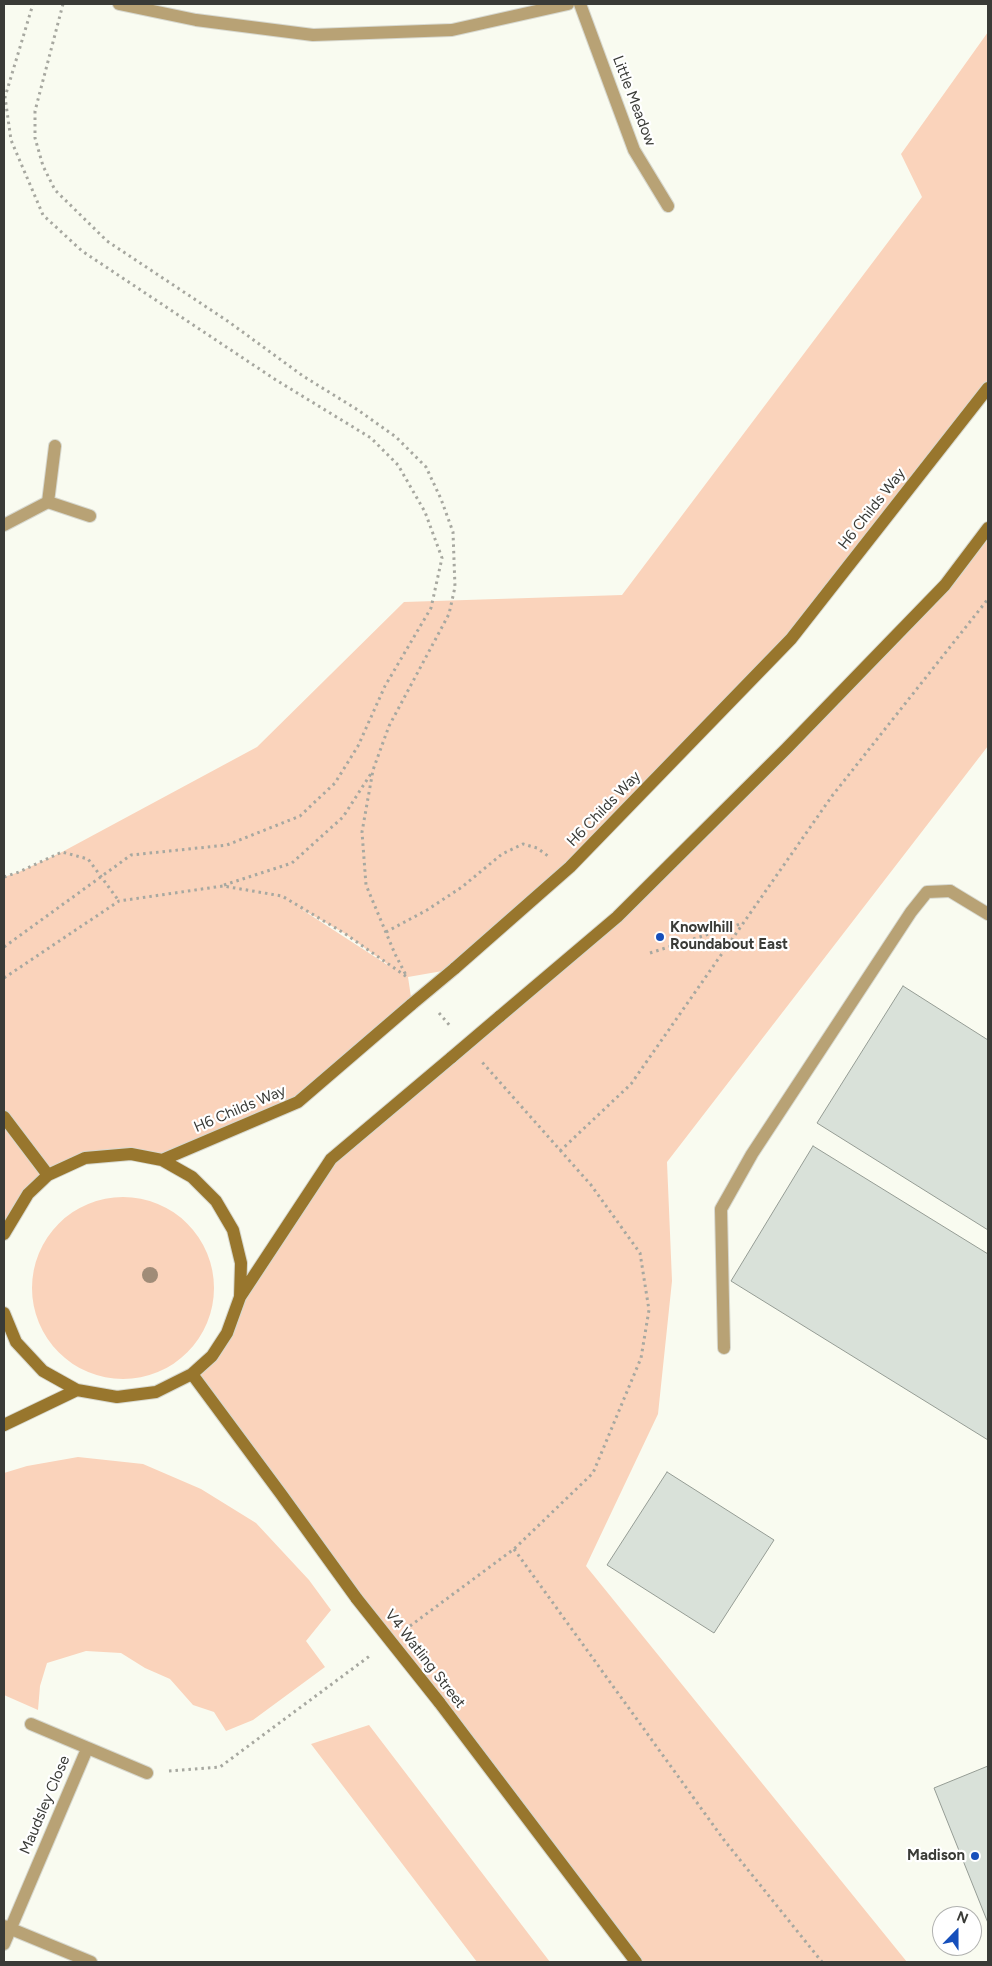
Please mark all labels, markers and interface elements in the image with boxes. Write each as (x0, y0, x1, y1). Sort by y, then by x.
street label: Little Meadow (609, 53, 659, 149)
street label: H6 Childs Way (835, 465, 909, 553)
street label: H6 Childs Way (563, 767, 645, 851)
place label: Knowlhill Roundabout East (670, 919, 788, 954)
marker: Knowlhill Roundabout East (654, 931, 666, 943)
street label: H6 Childs Way (191, 1082, 289, 1136)
street label: V4 Watling Street (381, 1606, 469, 1712)
street label: Maudsley Close (16, 1753, 74, 1857)
place label: Madison (907, 1847, 965, 1865)
marker: Madison (969, 1850, 981, 1862)
north arrow (932, 1906, 982, 1956)
text: N (954, 1908, 971, 1927)

